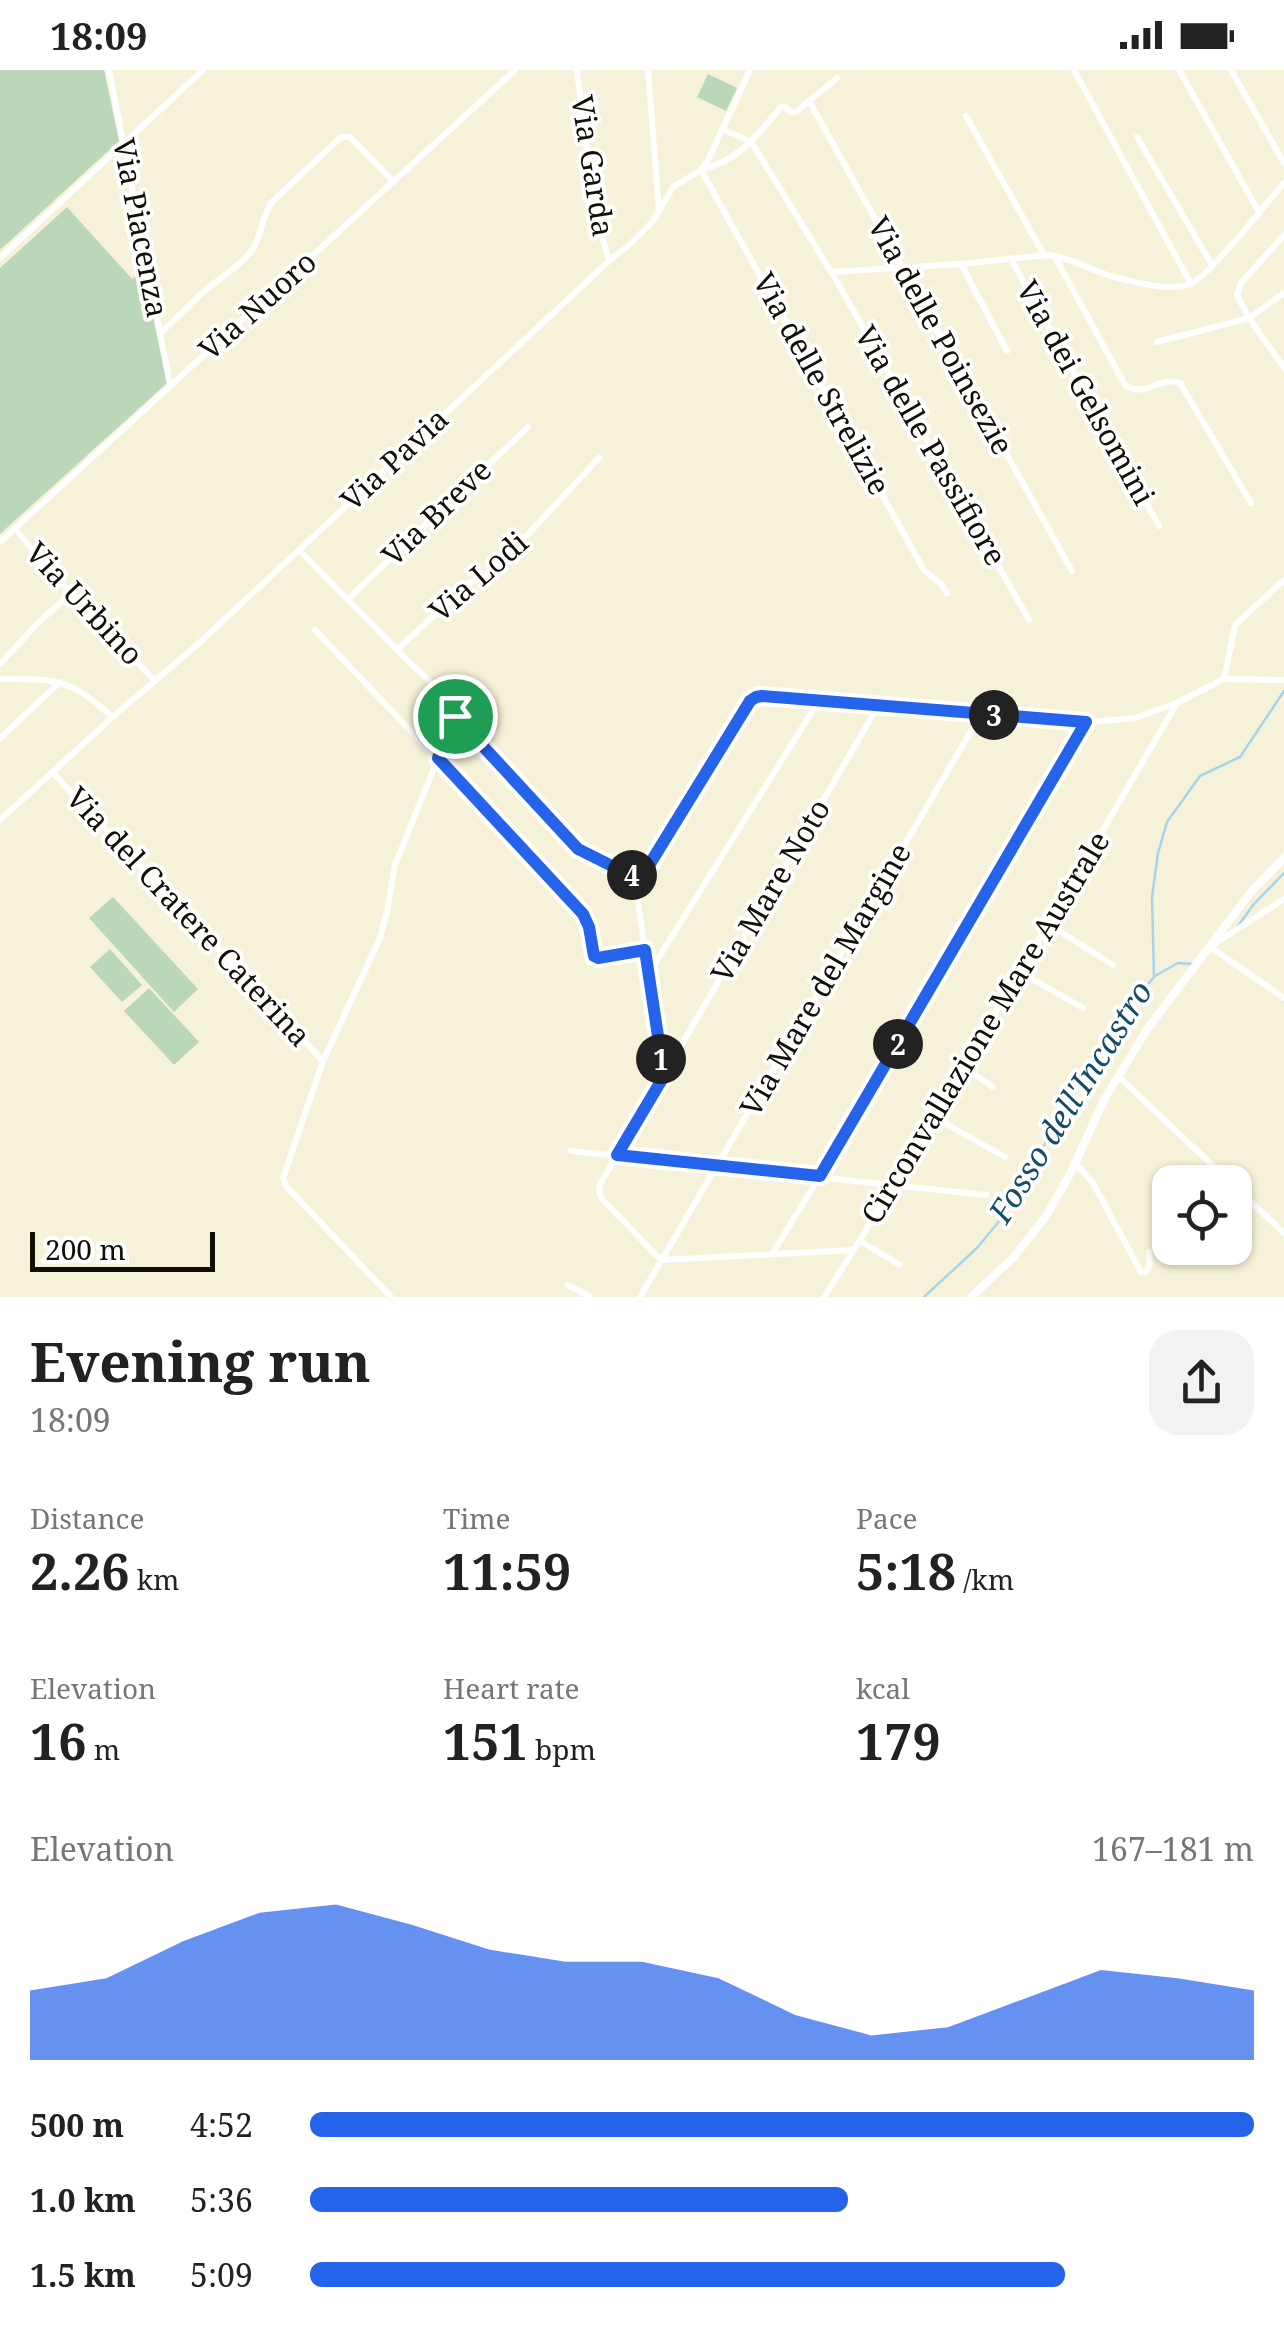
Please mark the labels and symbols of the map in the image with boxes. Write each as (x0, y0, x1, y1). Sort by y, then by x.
street label: Via Garda (562, 92, 625, 239)
street label: Via Piacenza (104, 135, 179, 321)
street label: Via delle Poinsezie (859, 209, 1024, 462)
street label: Via Nuoro (189, 241, 325, 369)
street label: Via delle Strelizie (744, 265, 900, 502)
street label: Via dei Gelsomini (1008, 273, 1165, 512)
street label: Via delle Passifiore (846, 318, 1017, 573)
street label: Via Pavia (331, 398, 457, 519)
street label: Via Breve (372, 449, 500, 575)
street label: Via Lodi (420, 521, 537, 630)
street label: Via Urbino (17, 532, 153, 674)
pin (413, 674, 498, 759)
pin: 3 (969, 690, 1019, 740)
street label: Via del Cratere Caterina (58, 777, 321, 1055)
street label: Via Mare Noto (701, 791, 839, 990)
street label: Circonvallazione Mare Australe (851, 823, 1118, 1231)
street label: Via Mare del Margine (730, 835, 920, 1123)
pin: 4 (607, 850, 657, 900)
water label: Fosso dell'Incastro (977, 972, 1161, 1231)
pin: 2 (873, 1019, 923, 1069)
pin: 1 (636, 1034, 686, 1084)
scale bar (30, 1227, 215, 1272)

